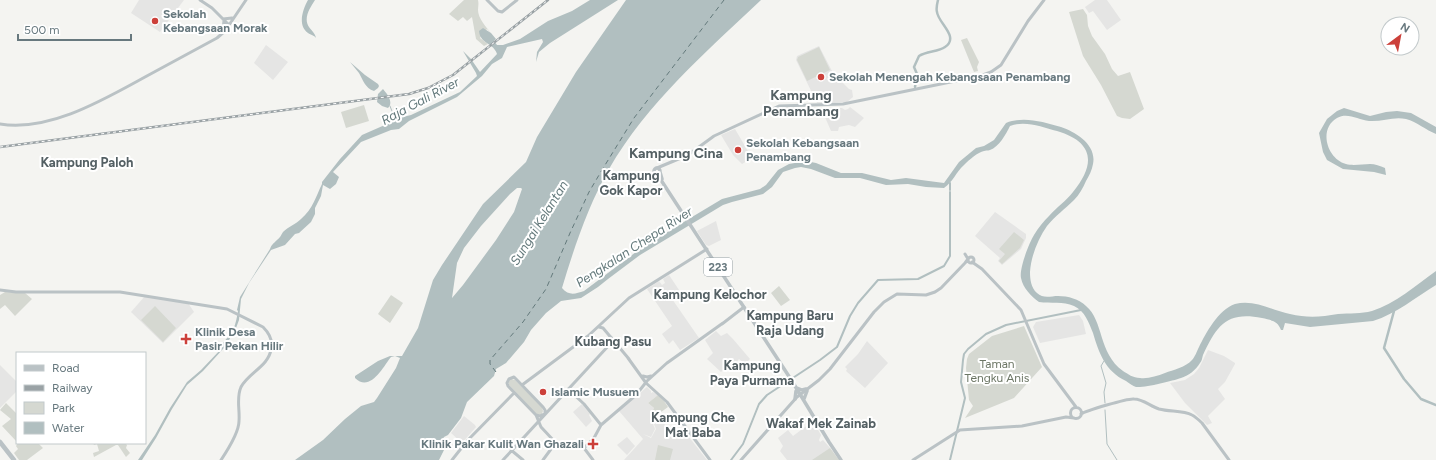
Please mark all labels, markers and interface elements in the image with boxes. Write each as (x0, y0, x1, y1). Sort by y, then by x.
place label: Sekolah Kebangsaan Morak (163, 7, 268, 35)
scale bar (18, 16, 131, 42)
marker: Sekolah Kebangsaan Morak (150, 16, 160, 26)
north arrow (1380, 16, 1420, 56)
text: N (1398, 20, 1412, 36)
text: 500 m (24, 23, 59, 37)
place label: Sekolah Menengah Kebangsaan Penambang (829, 70, 1071, 84)
marker: Sekolah Menengah Kebangsaan Penambang (816, 72, 826, 82)
water label: Raja Gali River (379, 74, 462, 128)
district label: Kampung Penambang (763, 87, 839, 120)
place label: Sekolah Kebangsaan Penambang (746, 136, 859, 164)
district label: Kampung Cina (629, 145, 723, 162)
marker: Sekolah Kebangsaan Penambang (733, 145, 743, 155)
district label: Kampung Paloh (41, 155, 133, 170)
district label: Kampung Gok Kapor (600, 168, 662, 198)
water label: Sungai Kelantan (507, 178, 571, 268)
water label: Pengkalan Chepa River (573, 203, 695, 290)
road number: 223 (704, 258, 732, 276)
district label: Kampung Kelochor (653, 287, 767, 302)
district label: Kampung Baru Raja Udang (746, 308, 834, 338)
place label: Klinik Desa Pasir Pekan Hilir (195, 325, 284, 353)
marker: Klinik Desa Pasir Pekan Hilir (180, 333, 192, 345)
district label: Kubang Pasu (575, 334, 652, 349)
legend (16, 352, 146, 444)
park label: Taman Tengku Anis (965, 357, 1030, 385)
district label: Kampung Paya Purnama (710, 358, 794, 388)
text: Road (52, 361, 80, 375)
text: Railway (52, 381, 93, 395)
place label: Islamic Musuem (551, 385, 639, 399)
marker: Islamic Musuem (538, 387, 548, 397)
text: Park (52, 401, 75, 415)
district label: Kampung Che Mat Baba (651, 410, 735, 440)
district label: Wakaf Mek Zainab (766, 416, 876, 431)
text: Water (52, 421, 84, 435)
place label: Klinik Pakar Kulit Wan Ghazali (421, 437, 584, 451)
marker: Klinik Pakar Kulit Wan Ghazali (587, 438, 599, 450)

